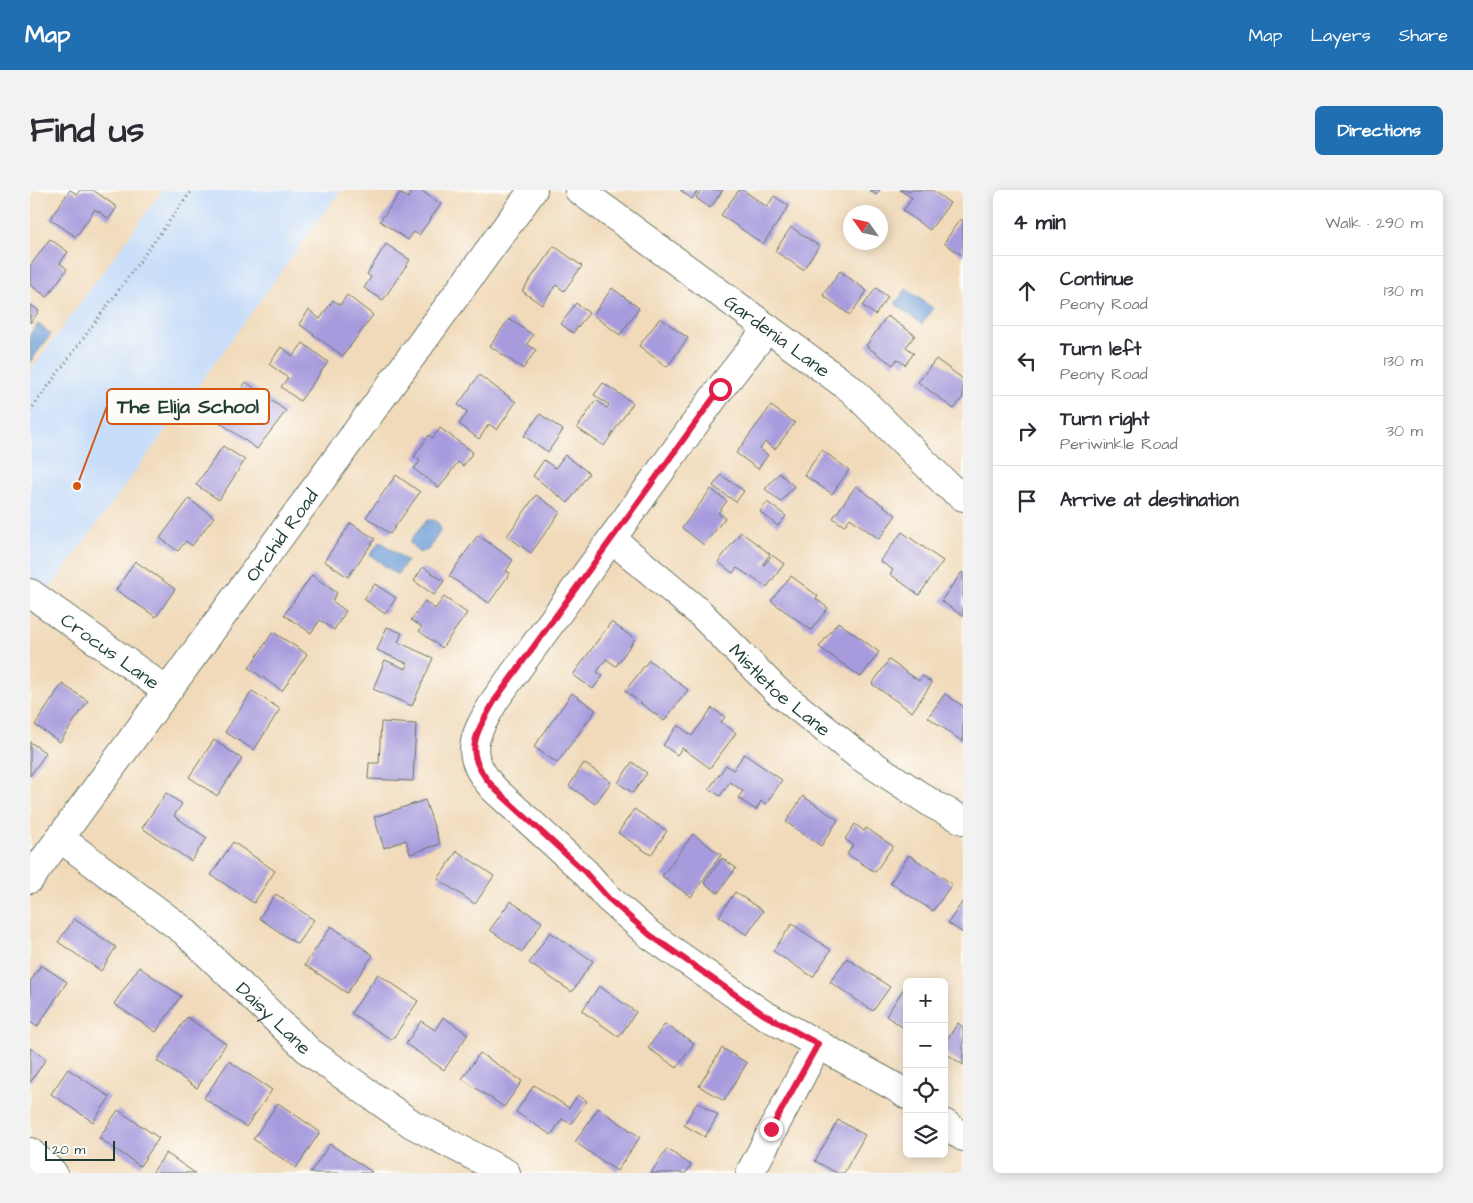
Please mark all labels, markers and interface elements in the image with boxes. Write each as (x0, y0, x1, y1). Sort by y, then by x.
text: Map (25, 18, 70, 52)
text: Map (1248, 23, 1282, 48)
text: Layers (1310, 23, 1371, 48)
text: Share (1399, 23, 1448, 48)
text: Find us (30, 106, 144, 155)
button: Directions (1315, 106, 1443, 155)
north arrow (843, 205, 888, 250)
text: 4 min (1013, 208, 1066, 237)
text: Walk · 290 m (1325, 212, 1423, 234)
text: Continue (1060, 266, 1134, 293)
icon: ahead (1013, 277, 1041, 305)
text: 130 m (1384, 280, 1423, 302)
street label: Gardenia Lane (718, 289, 835, 385)
text: Peony Road (1060, 293, 1148, 315)
text: Turn left (1060, 336, 1141, 363)
icon: left (1013, 347, 1041, 375)
text: 130 m (1384, 350, 1423, 372)
text: Peony Road (1060, 363, 1148, 385)
route start (709, 378, 732, 401)
callout: The Elija School (107, 389, 269, 424)
text: The Elija School (116, 393, 259, 421)
text: Turn right (1060, 406, 1149, 433)
icon: right (1013, 417, 1041, 445)
text: 30 m (1386, 420, 1423, 442)
text: Periwinkle Road (1060, 433, 1178, 455)
street label: Orchid Road (239, 484, 325, 588)
icon: arrive (1013, 487, 1041, 515)
text: Arrive at destination (1060, 487, 1239, 514)
street label: Crocus Lane (55, 607, 165, 697)
street label: Mistletoe Lane (722, 638, 836, 743)
street label: Daisy Lane (229, 976, 317, 1061)
map controls (903, 978, 948, 1158)
button: + (903, 978, 948, 1023)
button: − (903, 1023, 948, 1068)
button: locate (903, 1068, 948, 1113)
button: layers (903, 1113, 948, 1158)
route end (760, 1118, 783, 1141)
scale bar (45, 1138, 115, 1161)
text: 20 m (52, 1140, 85, 1160)

